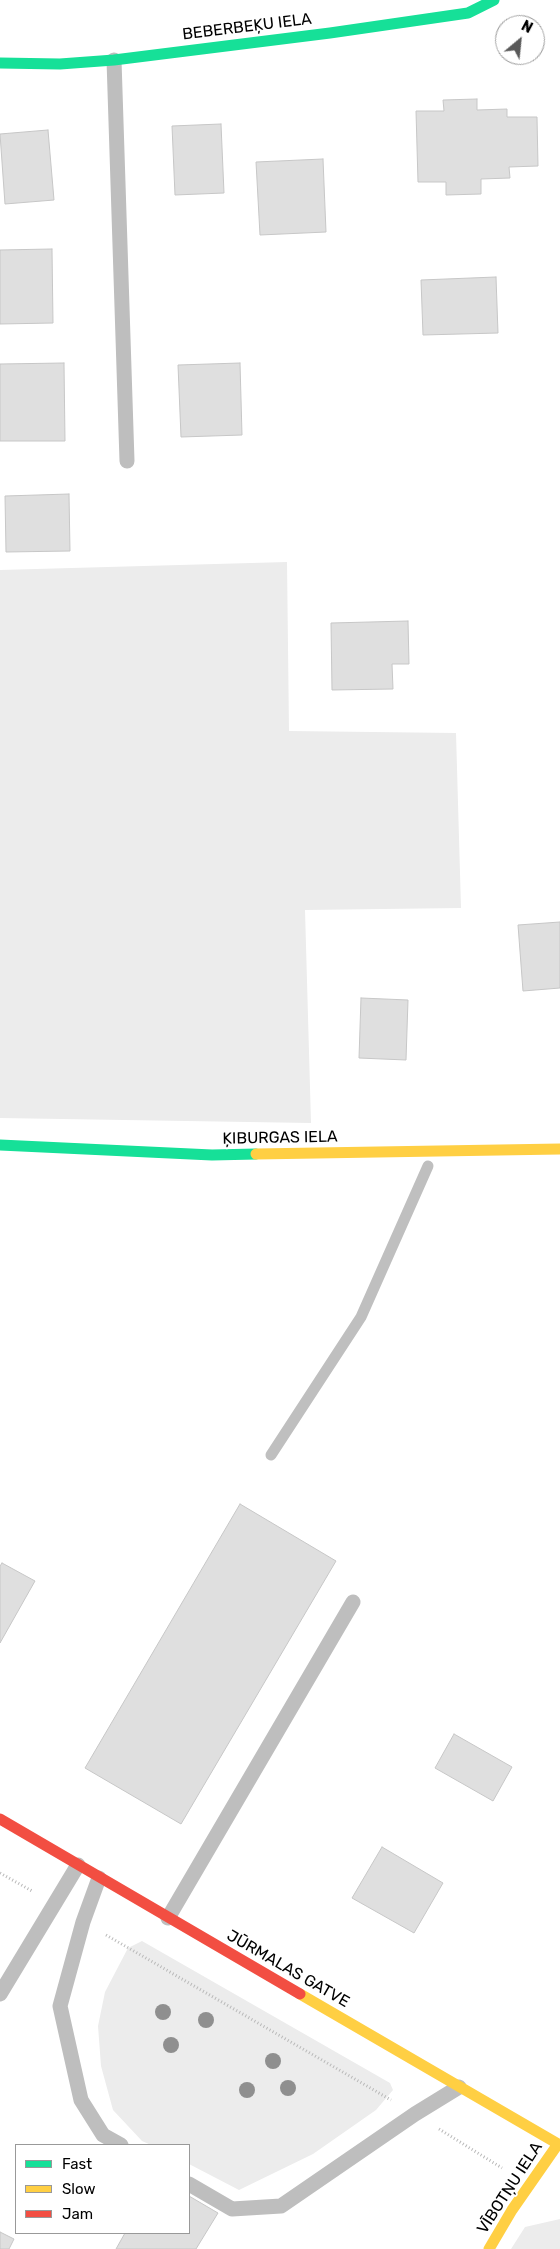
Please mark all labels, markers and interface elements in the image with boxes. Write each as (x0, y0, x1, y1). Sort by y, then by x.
street label: BEBERBEĶU IELA (181, 10, 313, 44)
north arrow (495, 15, 545, 65)
text: N (518, 17, 535, 37)
street label: ĶIBURGAS IELA (222, 1127, 338, 1149)
street label: JŪRMALAS GATVE (223, 1926, 353, 2012)
street label: VĪBOTŅU IELA (473, 2139, 547, 2237)
legend (15, 2144, 190, 2234)
text: Fast (62, 2155, 92, 2173)
text: Slow (62, 2180, 95, 2198)
text: Jam (62, 2205, 93, 2223)

